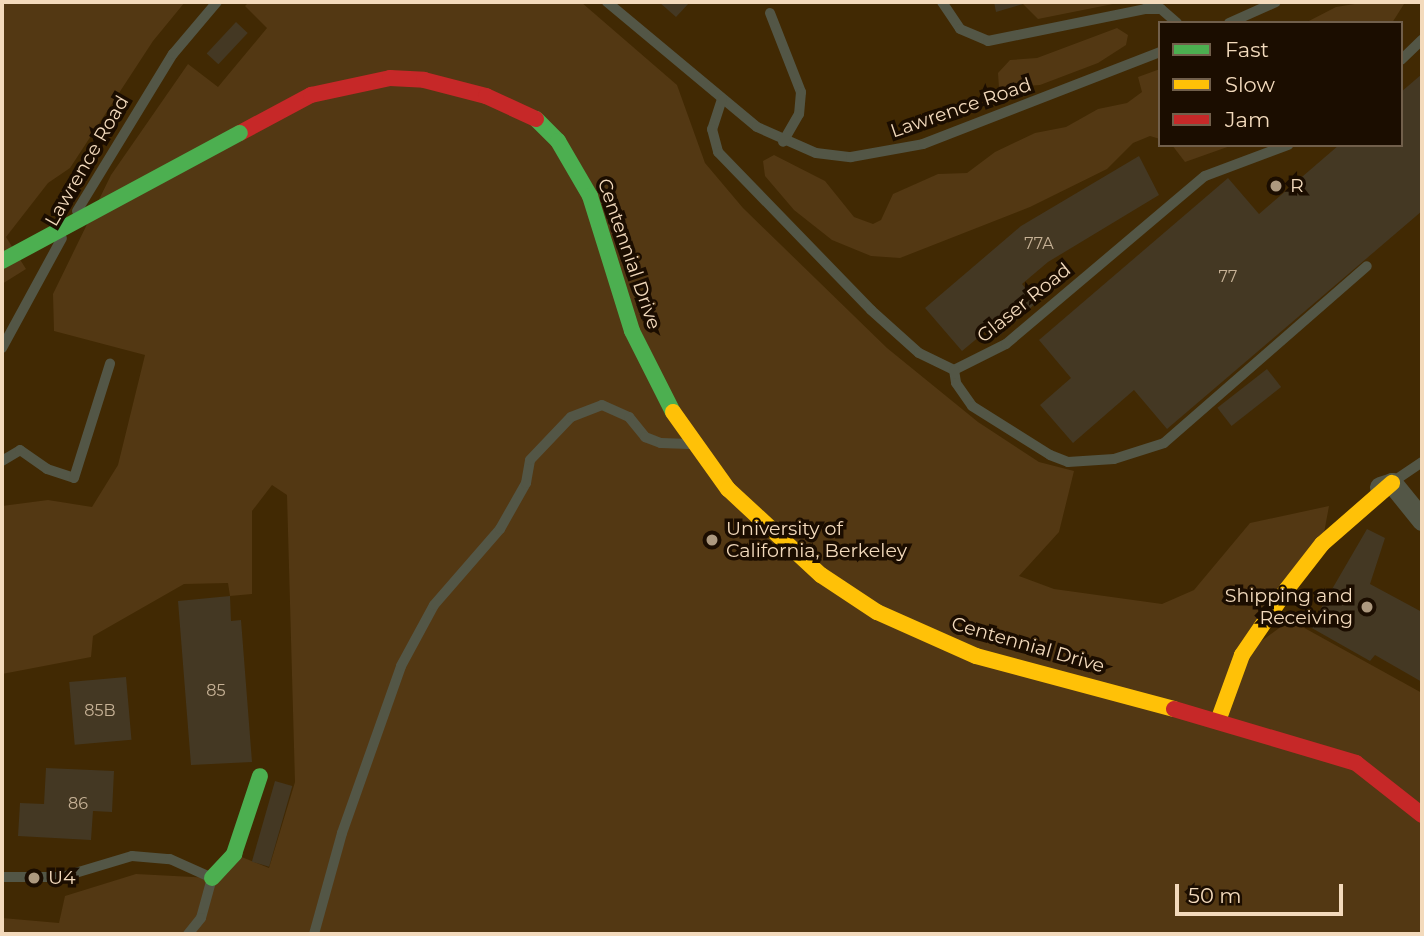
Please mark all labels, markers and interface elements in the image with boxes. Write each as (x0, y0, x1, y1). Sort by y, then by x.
legend (1158, 21, 1403, 147)
text: Fast (1225, 37, 1269, 62)
text: Slow (1225, 72, 1275, 97)
street label: Lawrence Road (888, 73, 1034, 143)
street label: Lawrence Road (40, 92, 134, 230)
text: Jam (1225, 107, 1270, 132)
place label: R (1290, 175, 1304, 197)
street label: Centennial Drive (592, 176, 666, 332)
marker: R (1268, 178, 1284, 194)
house number: 77A (1024, 234, 1054, 254)
street label: Glaser Road (973, 258, 1075, 348)
house number: 77 (1219, 267, 1237, 287)
place label: University of California, Berkeley (726, 518, 907, 562)
marker: University of California, Berkeley (704, 532, 720, 548)
place label: Shipping and Receiving (1225, 585, 1353, 629)
marker: Shipping and Receiving (1359, 599, 1375, 615)
street label: Centennial Drive (949, 612, 1107, 678)
house number: 85 (206, 681, 226, 701)
house number: 85B (84, 701, 116, 721)
house number: 86 (68, 794, 88, 814)
place label: U4 (48, 867, 76, 889)
marker: U4 (26, 870, 42, 886)
scale bar (1179, 870, 1347, 914)
text: 50 m (1188, 883, 1242, 908)

